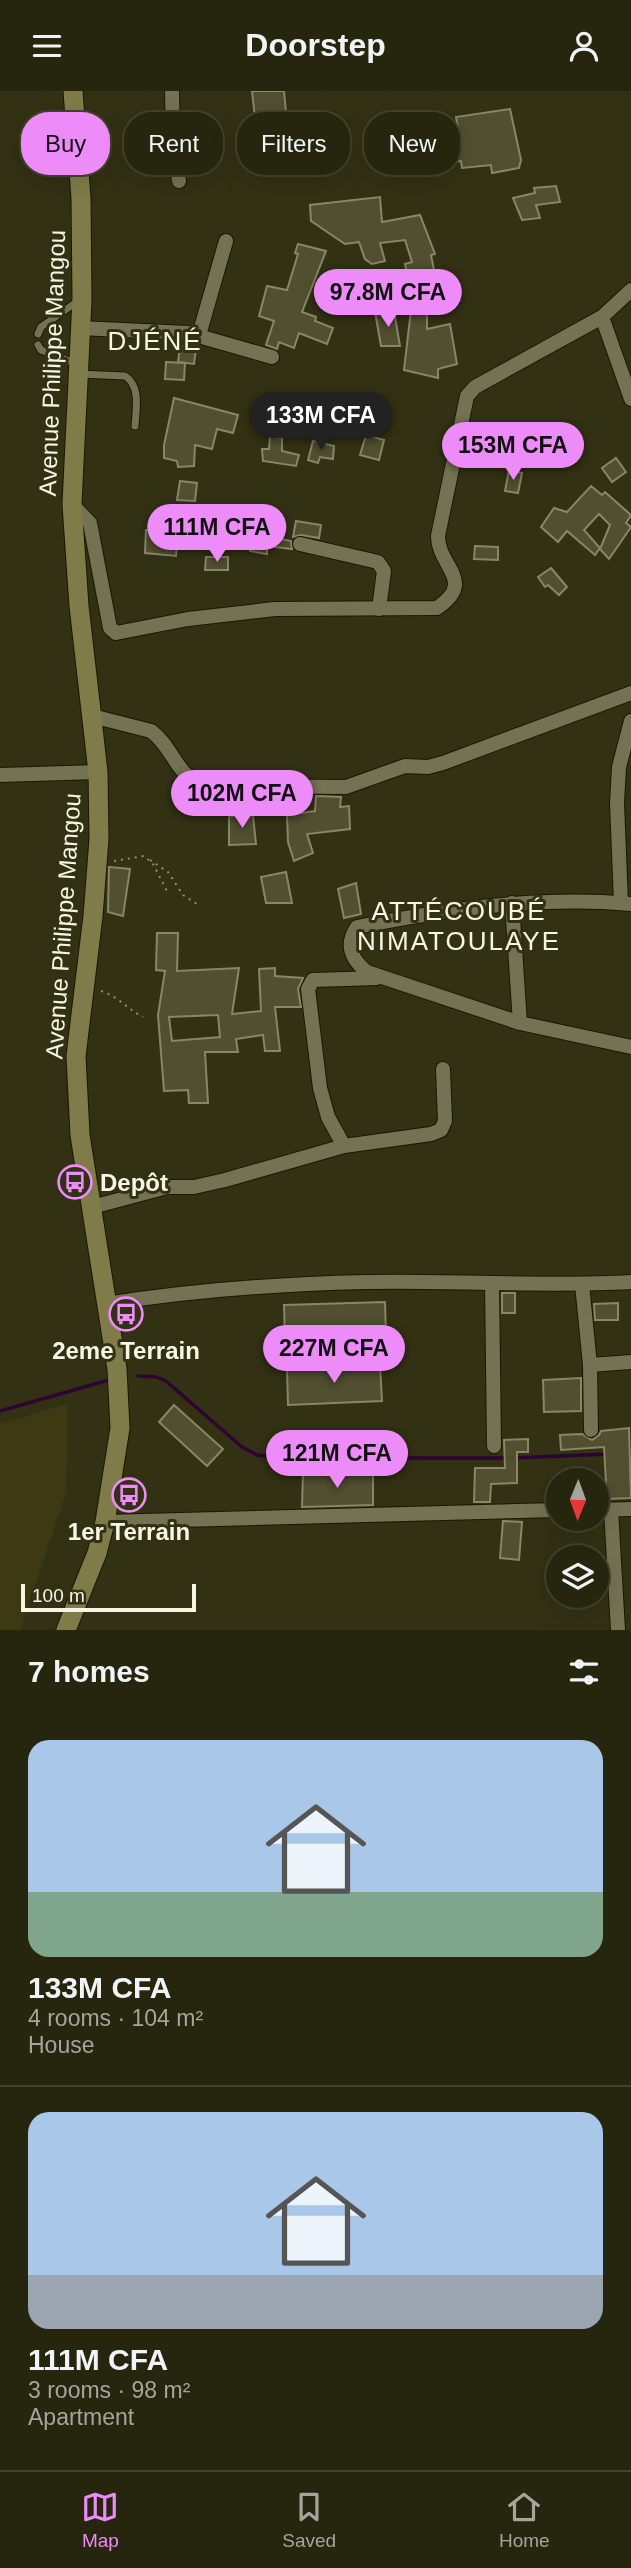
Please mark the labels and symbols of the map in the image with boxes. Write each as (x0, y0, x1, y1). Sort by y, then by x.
street label: Avenue Philippe Mangou (34, 229, 70, 497)
pin: 97.8M CFA (308, 269, 468, 329)
district label: DJÉNÉ (107, 326, 203, 356)
pin: 133M CFA (249, 393, 393, 452)
pin: 153M CFA (441, 423, 585, 482)
pin: 111M CFA (145, 505, 289, 564)
pin: 102M CFA (170, 771, 314, 830)
street label: Avenue Philippe Mangou (40, 792, 86, 1060)
district label: ATTÉCOUBÉ NIMATOULAYE (357, 896, 561, 956)
bus stop icon: Depôt (56, 1163, 94, 1201)
place label: Depôt (100, 1169, 168, 1196)
bus stop icon: 2eme Terrain (107, 1295, 145, 1333)
pin: 227M CFA (262, 1325, 406, 1385)
place label: 2eme Terrain (52, 1337, 200, 1364)
pin: 121M CFA (265, 1431, 409, 1490)
north arrow (546, 1468, 609, 1531)
bus stop icon: 1er Terrain (110, 1476, 148, 1514)
place label: 1er Terrain (68, 1518, 190, 1545)
scale bar (21, 1581, 196, 1613)

